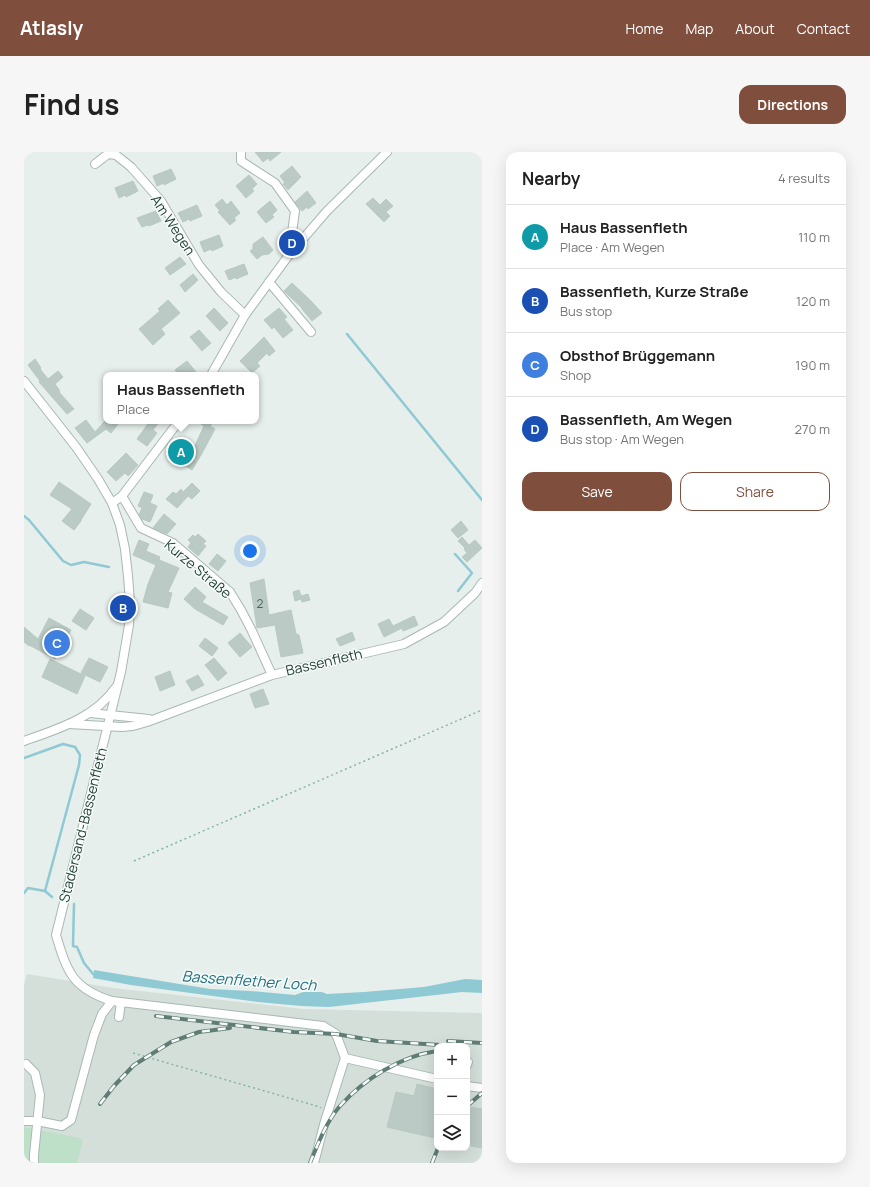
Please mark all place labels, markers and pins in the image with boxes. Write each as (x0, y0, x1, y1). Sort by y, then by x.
pin: D (279, 228, 305, 258)
pin: A (168, 437, 194, 467)
pin: B (110, 593, 136, 623)
pin: C (44, 628, 70, 658)

